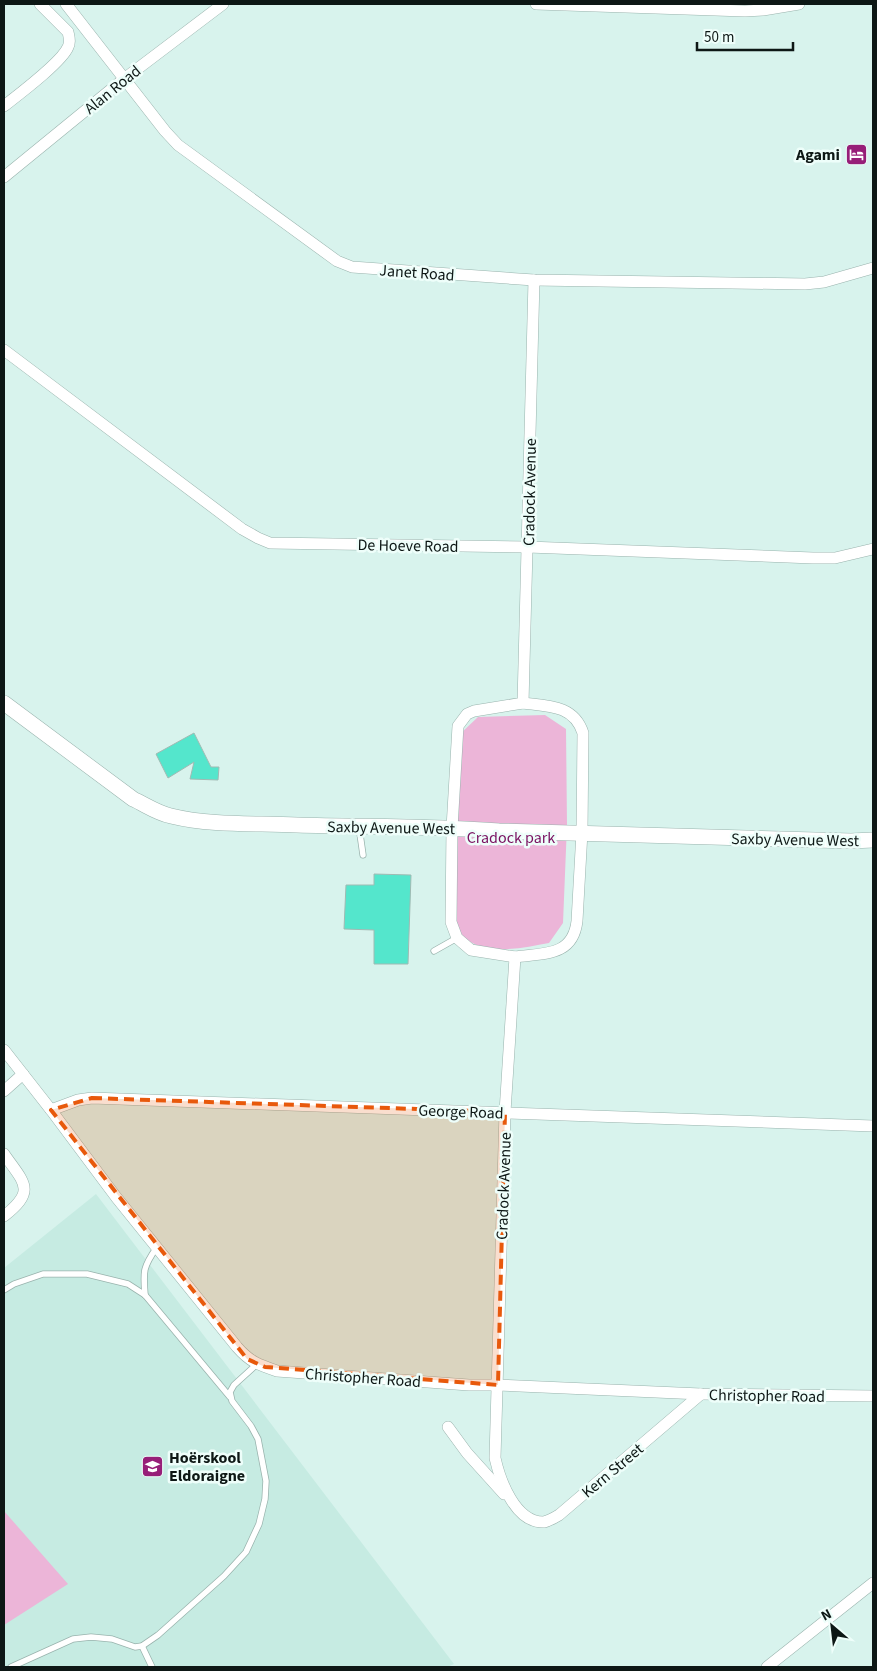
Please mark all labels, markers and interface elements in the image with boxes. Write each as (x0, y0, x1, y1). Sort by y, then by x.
scale bar (697, 20, 793, 52)
text: 50 m (704, 27, 734, 48)
street label: Alan Road (80, 60, 146, 119)
hotel icon: Agami (844, 142, 868, 166)
place label: Agami (795, 144, 840, 166)
street label: Janet Road (379, 259, 455, 287)
street label: Cradock Avenue (518, 438, 542, 546)
street label: De Hoeve Road (357, 534, 459, 558)
street label: Saxby Avenue West (327, 816, 456, 840)
park label: Cradock park (467, 827, 555, 849)
street label: Saxby Avenue West (731, 828, 860, 852)
street label: George Road (418, 1100, 504, 1124)
street label: Cradock Avenue (491, 1132, 517, 1240)
street label: Christopher Road (304, 1363, 422, 1393)
street label: Christopher Road (709, 1384, 825, 1408)
street label: Kern Street (577, 1438, 649, 1503)
place label: Hoërskool Eldoraigne (169, 1447, 245, 1487)
school or university icon: Hoërskool Eldoraigne (141, 1454, 165, 1478)
north arrow (807, 1601, 857, 1651)
text: N (818, 1604, 835, 1626)

